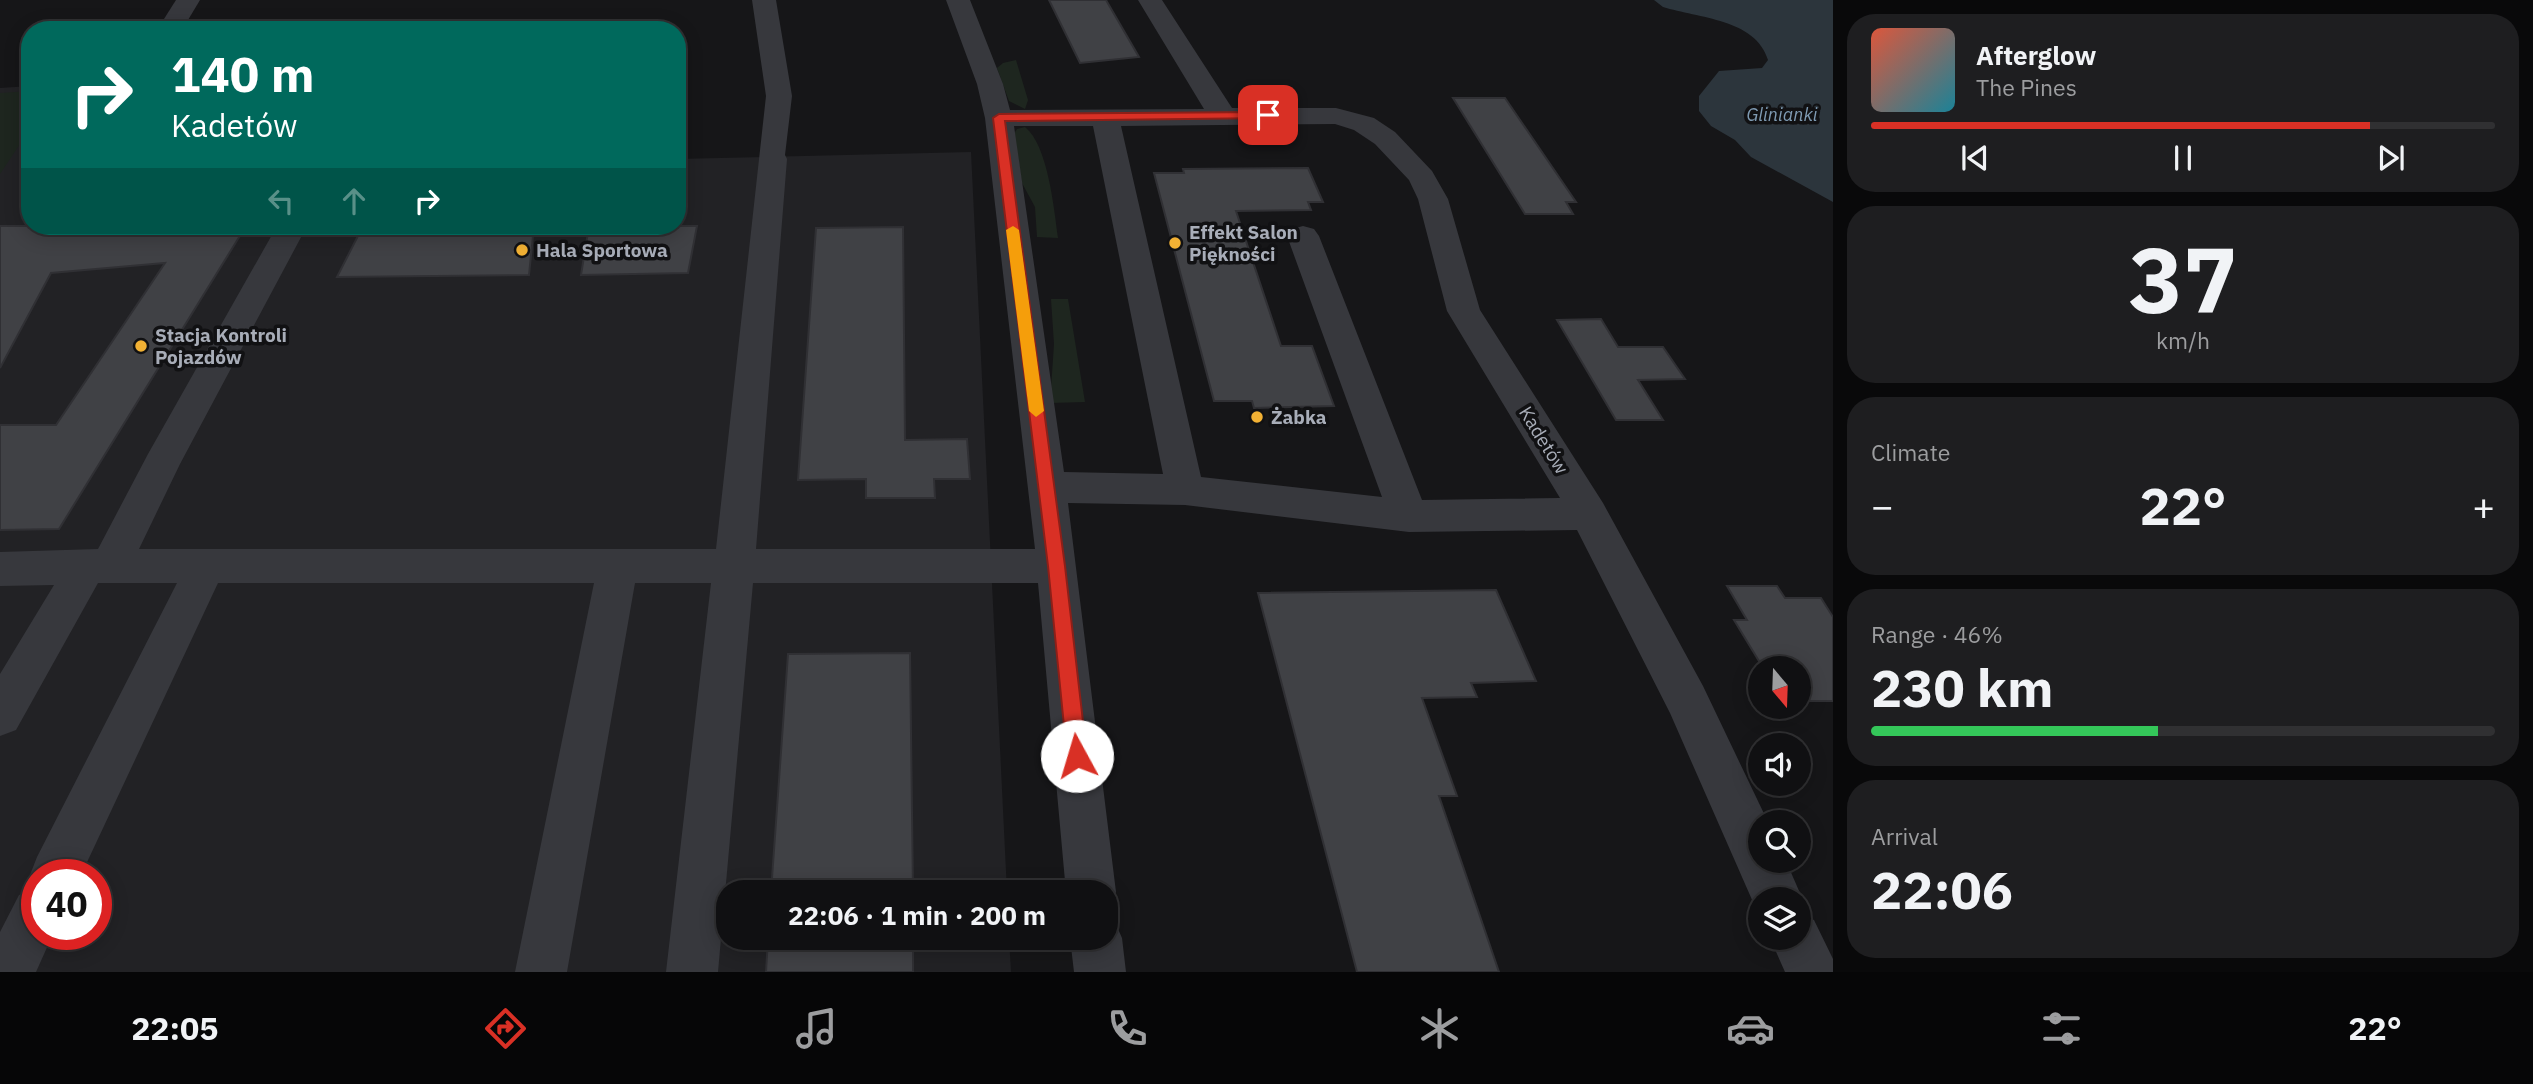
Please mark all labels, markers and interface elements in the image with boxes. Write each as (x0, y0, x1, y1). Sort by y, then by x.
text: Afterglow (1976, 38, 2096, 72)
text: 140 m (171, 42, 315, 105)
icon: right (56, 49, 147, 140)
text: The Pines (1976, 72, 2077, 102)
pin (1238, 85, 1298, 145)
icon: arrive (1249, 96, 1287, 134)
water label: Glinianki (1746, 103, 1818, 126)
text: Kadetów (171, 104, 297, 146)
icon: previous (1956, 139, 1994, 177)
icon: pause (2164, 139, 2202, 177)
icon: next (2372, 139, 2410, 177)
icon: left (262, 182, 300, 220)
icon: ahead (335, 182, 373, 220)
icon: right (408, 182, 446, 220)
place label: Effekt Salon Piękności (1189, 220, 1298, 266)
text: 37 (2128, 220, 2238, 338)
marker: Effekt Salon Piękności (1167, 235, 1183, 251)
place label: Hala Sportowa (536, 238, 668, 262)
marker: Hala Sportowa (514, 242, 530, 258)
place label: Stacja Kontroli Pojazdów (155, 323, 287, 369)
text: km/h (2156, 325, 2210, 355)
marker: Stacja Kontroli Pojazdów (133, 338, 149, 354)
street label: Kadetów (1514, 402, 1574, 478)
place label: Żabka (1271, 405, 1327, 429)
marker: Żabka (1249, 409, 1265, 425)
text: Climate (1871, 437, 1950, 467)
text: 22° (2140, 472, 2226, 539)
text: − (1871, 481, 1894, 530)
text: + (2472, 481, 2495, 530)
text: Range · 46% (1871, 619, 2003, 649)
text: 230 km (1871, 654, 2053, 721)
north arrow (1748, 656, 1811, 719)
map controls (1748, 656, 1811, 950)
position arrow (1040, 719, 1114, 793)
button: sound (1748, 733, 1811, 796)
button: search (1748, 810, 1811, 873)
text: Arrival (1871, 821, 1938, 851)
text: 22:06 (1871, 856, 2013, 923)
speed limit sign: 40 (21, 859, 112, 950)
button: layers (1748, 887, 1811, 950)
text: 22:06 · 1 min · 200 m (788, 898, 1046, 932)
icon: directions (481, 1004, 530, 1053)
icon: music (792, 1004, 841, 1053)
icon: phone (1103, 1004, 1152, 1053)
icon: climate (1415, 1004, 1464, 1053)
icon: car (1726, 1004, 1775, 1053)
icon: filters (2037, 1004, 2086, 1053)
text: 22:05 (131, 1007, 219, 1049)
text: 22° (2348, 1007, 2402, 1049)

